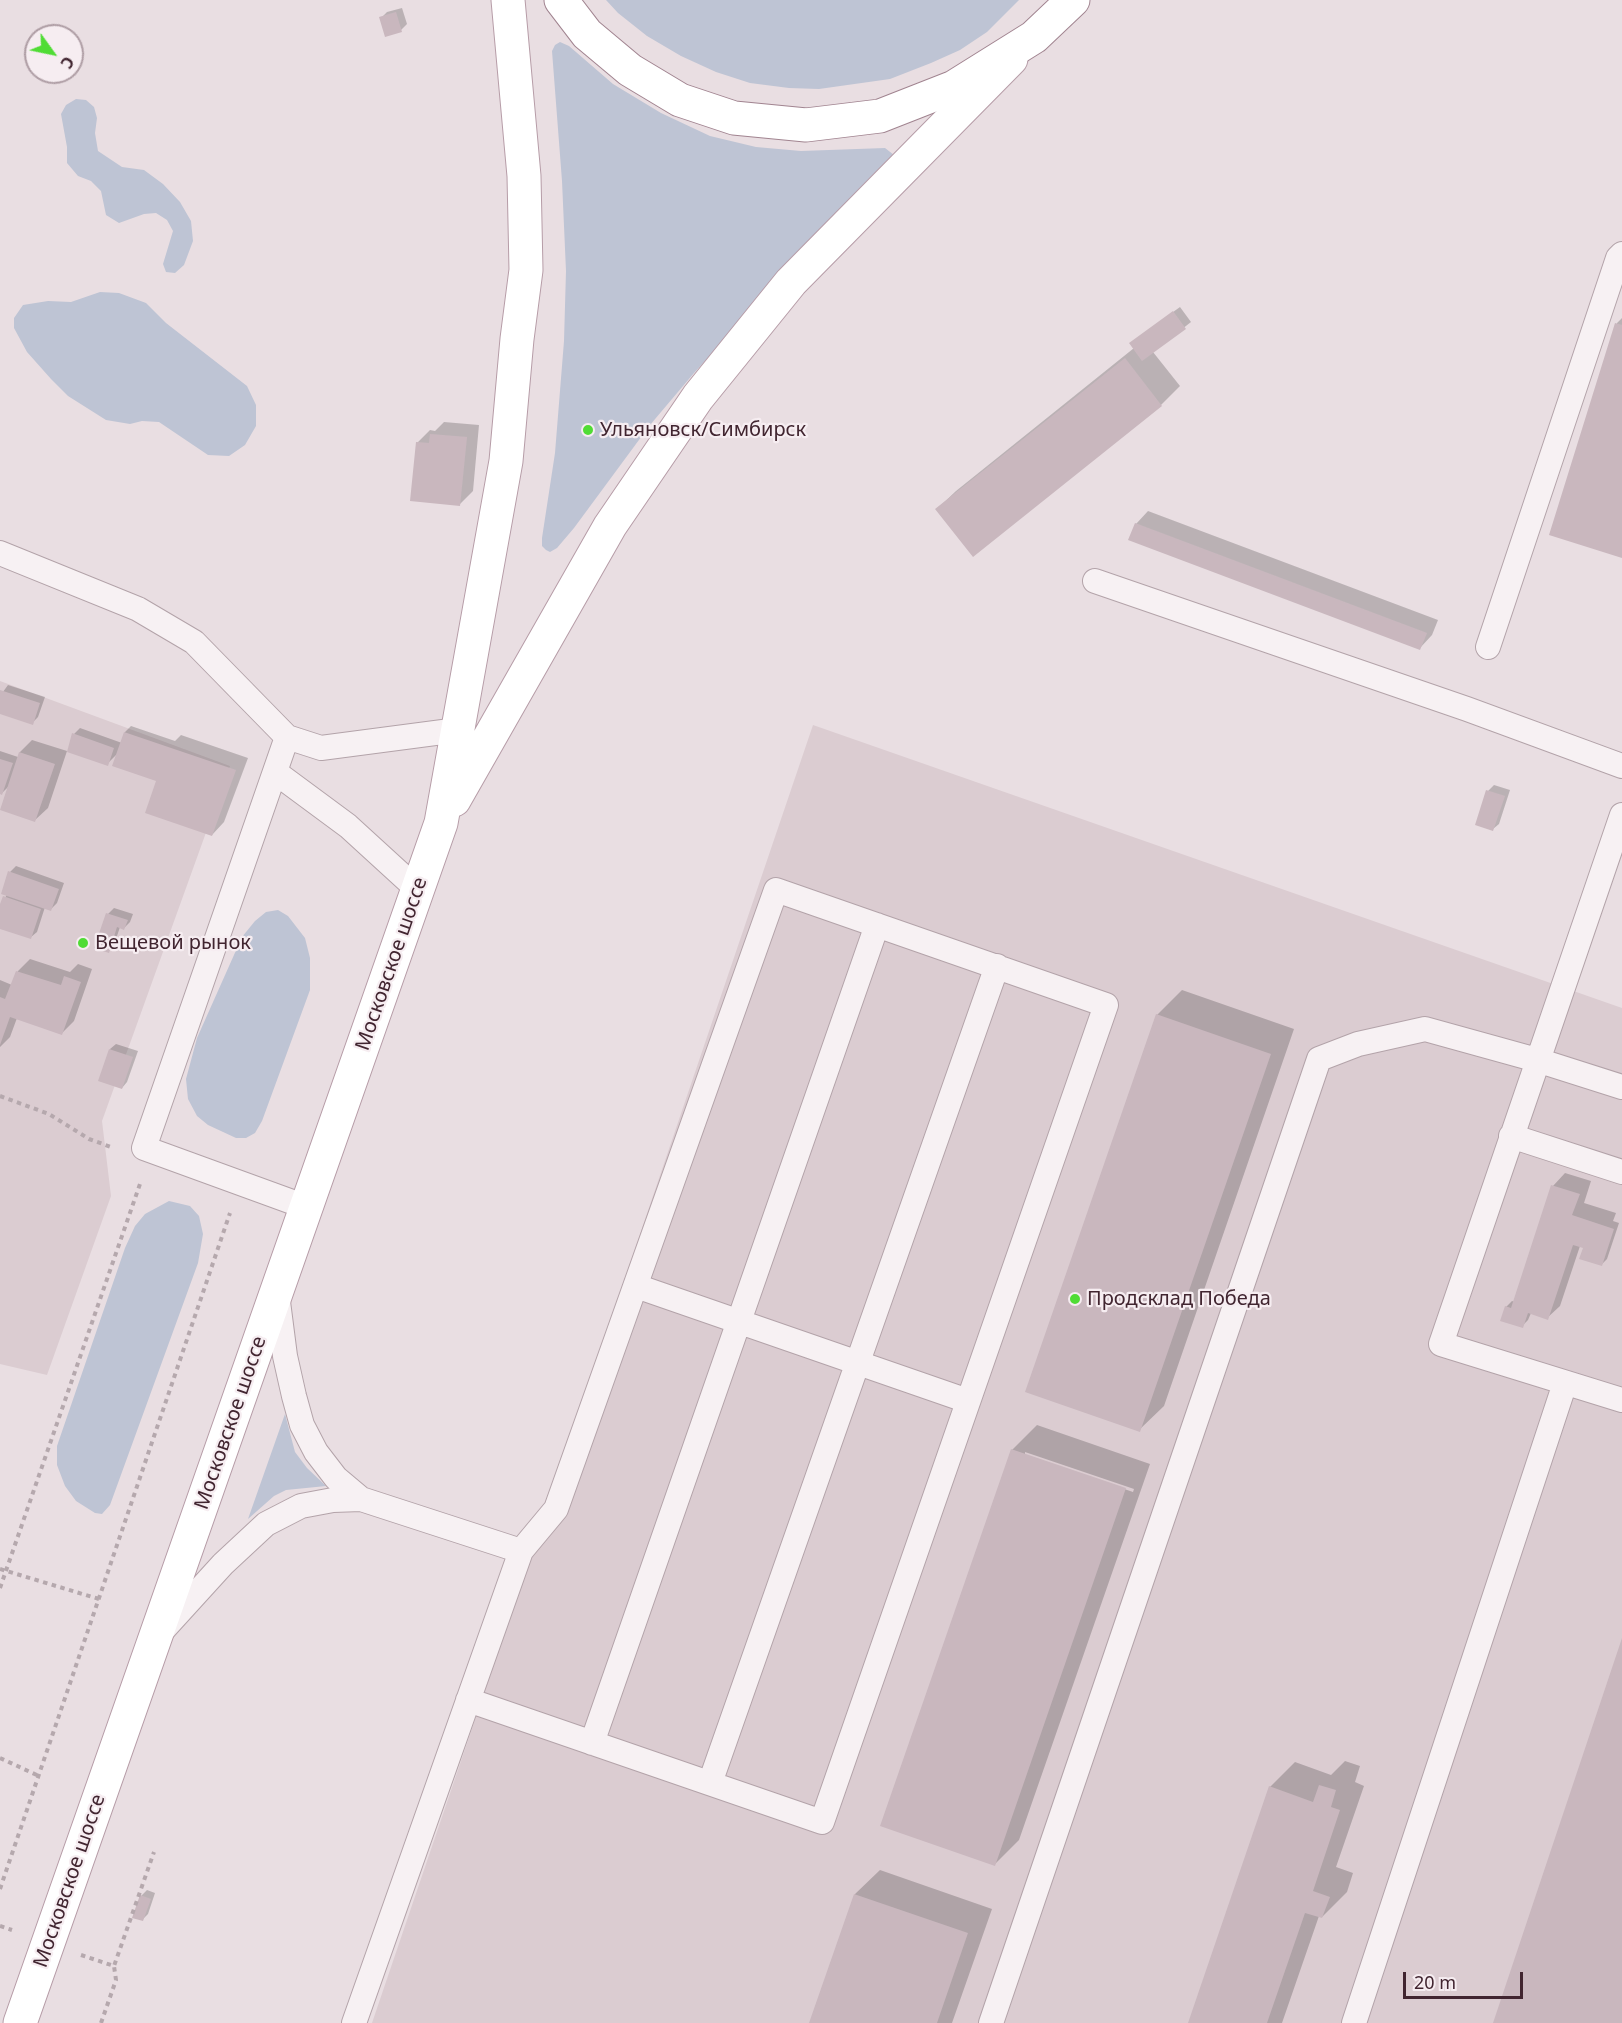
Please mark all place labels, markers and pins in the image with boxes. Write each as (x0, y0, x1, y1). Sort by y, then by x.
place label: Ульяновск/Симбирск (600, 418, 806, 442)
marker: Ульяновск/Симбирск (581, 423, 595, 437)
place label: Вещевой рынок (95, 931, 251, 955)
marker: Вещевой рынок (76, 936, 90, 950)
place label: Продсклад Победа (1087, 1287, 1271, 1311)
marker: Продсклад Победа (1068, 1292, 1082, 1306)

